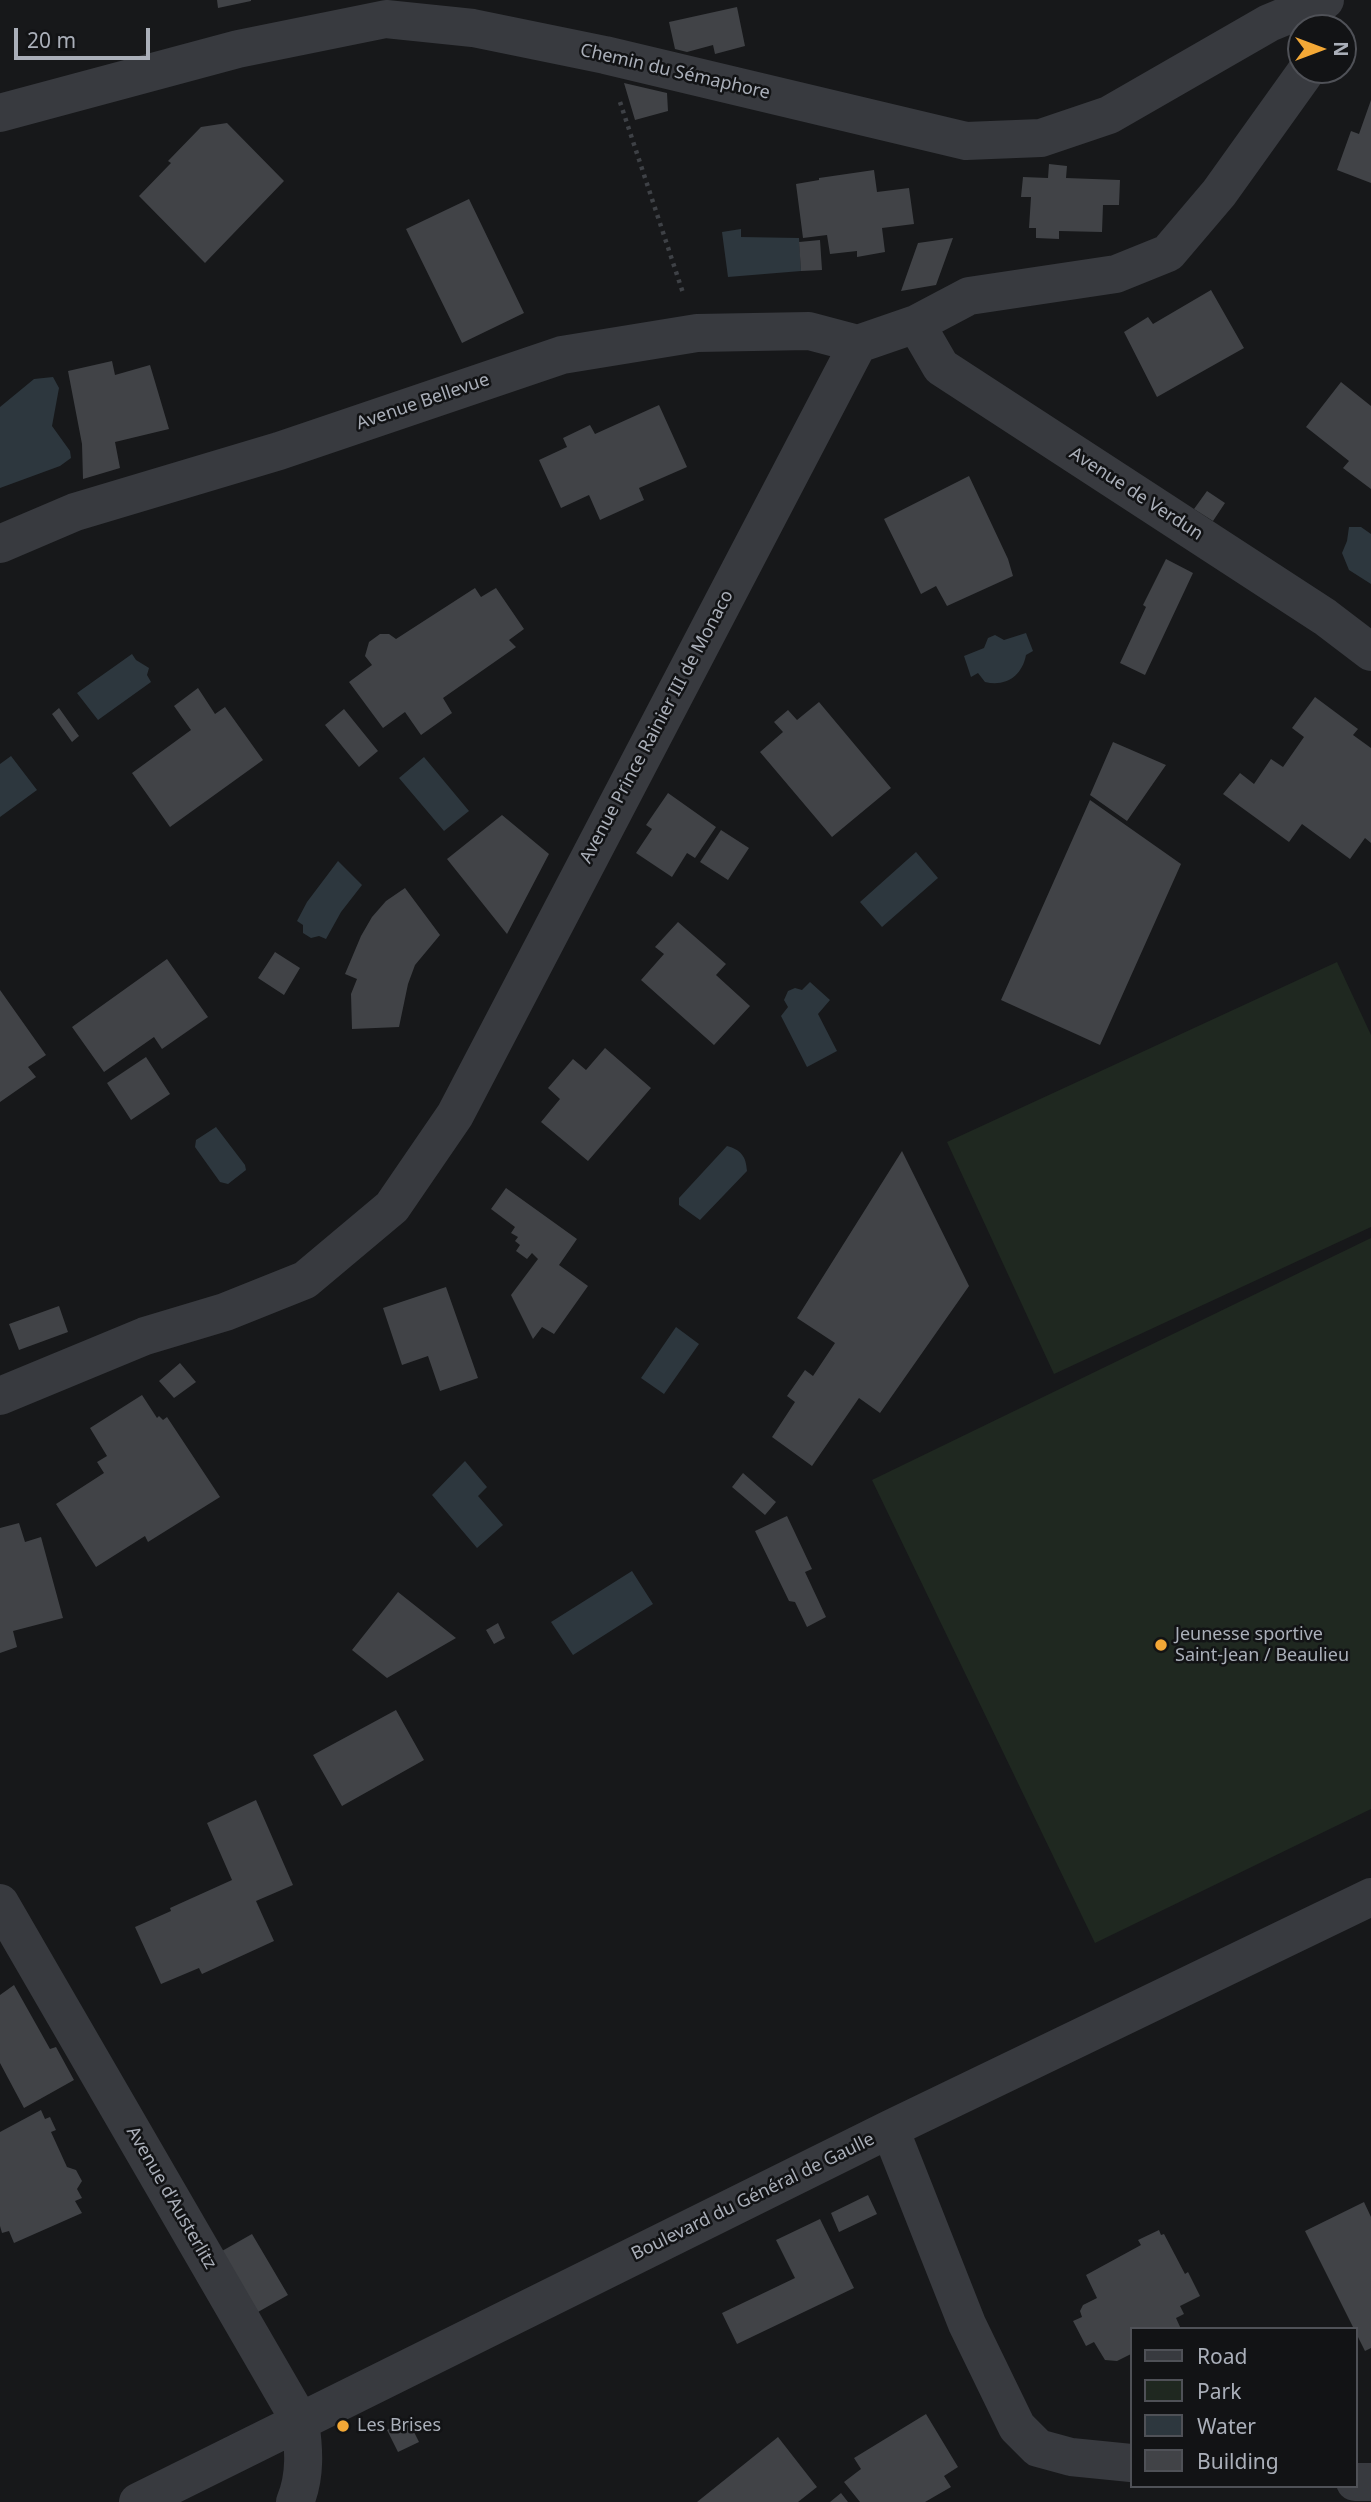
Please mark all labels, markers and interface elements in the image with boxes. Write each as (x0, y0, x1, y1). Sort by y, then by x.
scale bar (18, 14, 154, 58)
north arrow (1287, 14, 1357, 84)
text: 20 m (27, 26, 76, 54)
street label: Chemin du Sémaphore (578, 40, 772, 104)
text: N (1328, 41, 1354, 57)
street label: Avenue Bellevue (354, 369, 492, 435)
street label: Avenue de Verdun (1065, 443, 1207, 545)
street label: Avenue Prince Rainier III de Monaco (576, 587, 738, 867)
place label: Jeunesse sportive Saint-Jean / Beaulieu (1175, 1624, 1349, 1666)
marker: Jeunesse sportive Saint-Jean / Beaulieu (1153, 1637, 1169, 1653)
street label: Avenue d'Austerlitz (121, 2123, 221, 2273)
street label: Boulevard du Général de Gaulle (628, 2129, 878, 2265)
legend (1130, 2327, 1357, 2488)
text: Road (1197, 2342, 1247, 2370)
text: Park (1197, 2377, 1241, 2405)
text: Water (1197, 2412, 1256, 2440)
place label: Les Brises (357, 2415, 441, 2437)
marker: Les Brises (335, 2418, 351, 2434)
text: Building (1197, 2447, 1279, 2475)

